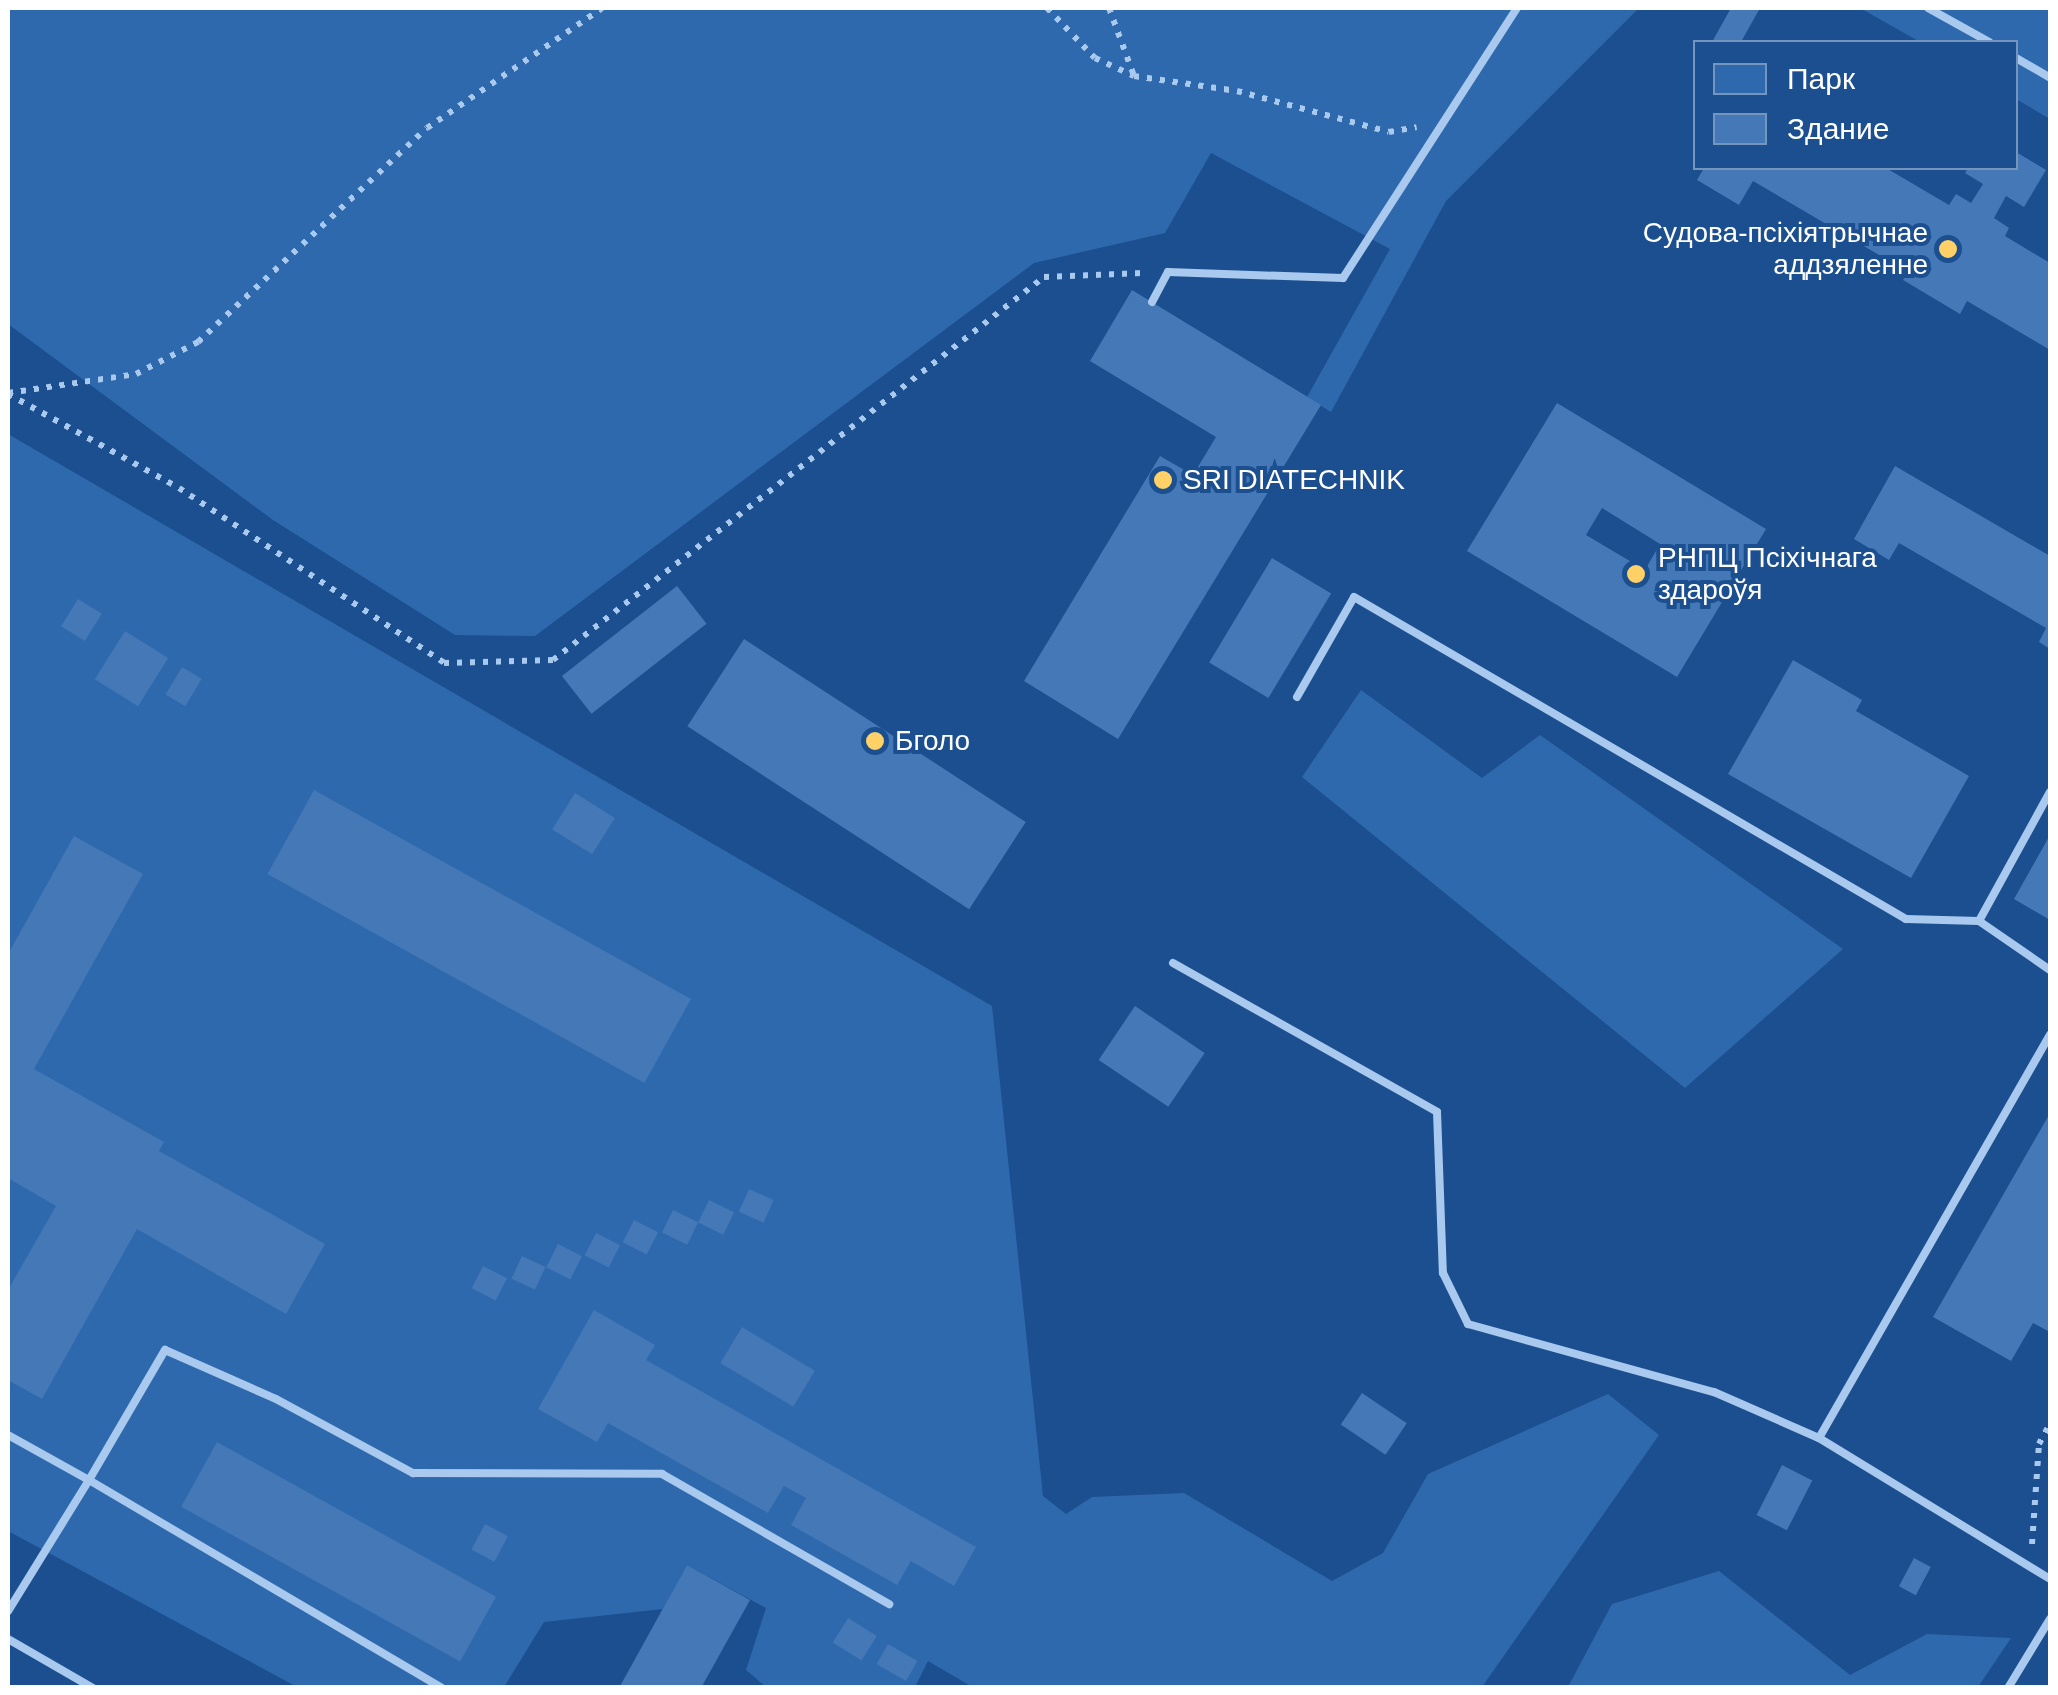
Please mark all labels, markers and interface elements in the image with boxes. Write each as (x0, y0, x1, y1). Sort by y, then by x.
legend (1693, 40, 2018, 170)
text: Парк (1787, 62, 1855, 95)
text: Здание (1787, 112, 1889, 145)
place label: Судова-псіхіятрычнае аддзяленне (1643, 216, 1928, 282)
marker: Судова-псіхіятрычнае аддзяленне (1937, 238, 1959, 260)
place label: SRI DIATECHNIK (1183, 463, 1405, 497)
marker: SRI DIATECHNIK (1152, 469, 1174, 491)
place label: РНПЦ Псіхічнага здароўя (1658, 541, 1877, 607)
marker: РНПЦ Псіхічнага здароўя (1623, 561, 1649, 587)
place label: Бголо (895, 724, 970, 758)
marker: Бголо (864, 730, 886, 752)

